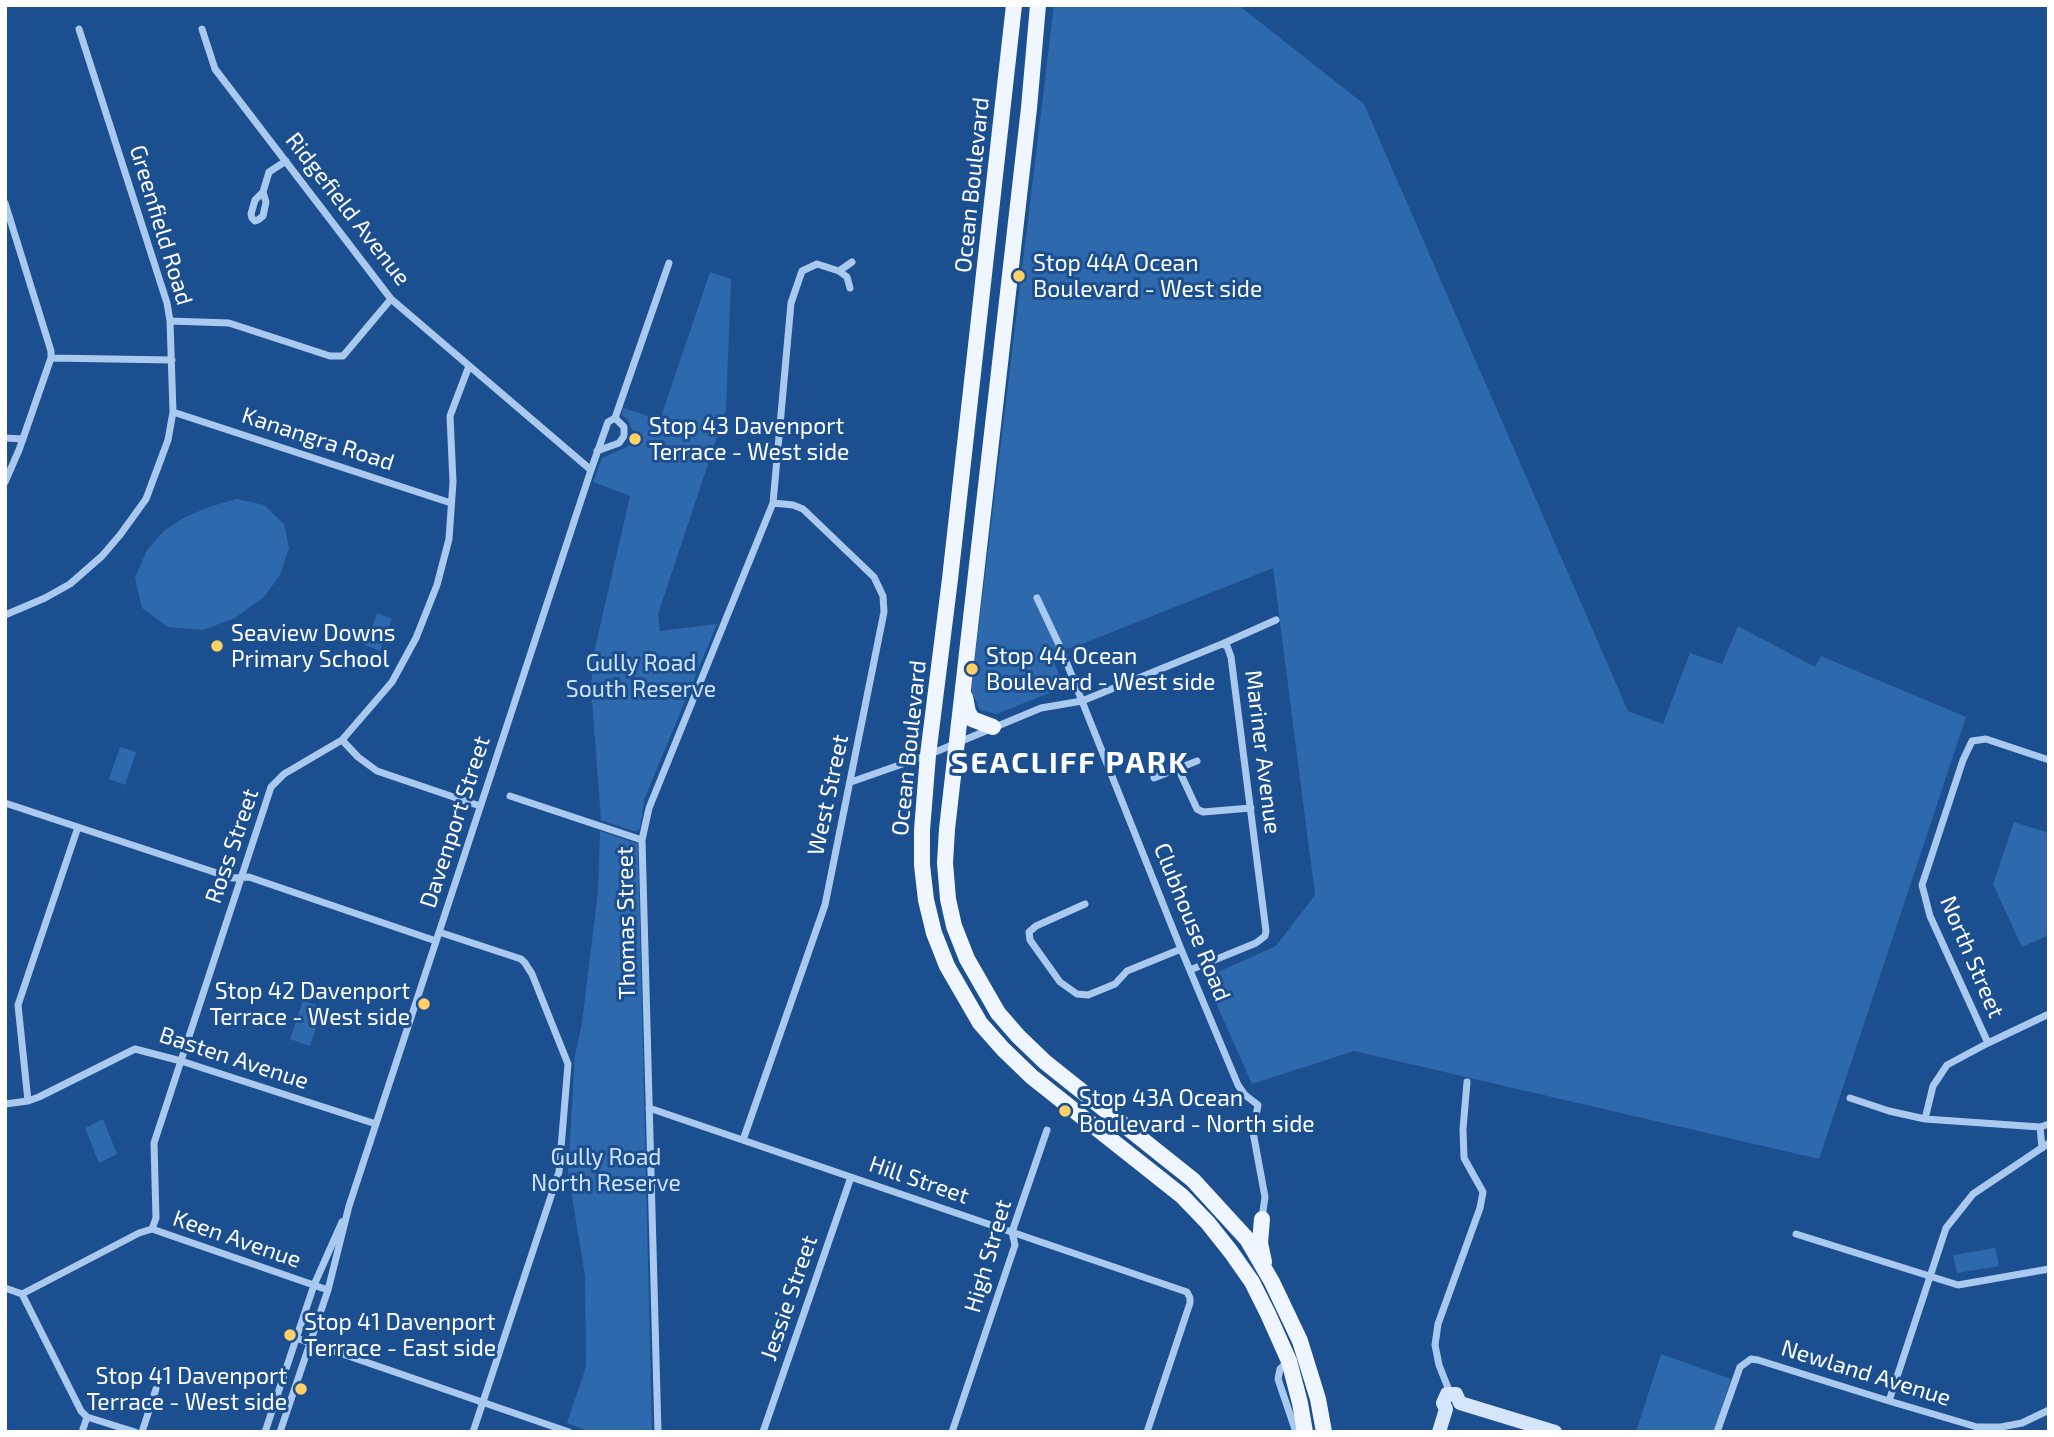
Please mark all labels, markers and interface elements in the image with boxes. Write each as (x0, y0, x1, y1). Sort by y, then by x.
street label: Ocean Boulevard (949, 96, 995, 274)
street label: Ridgefield Avenue (280, 127, 416, 291)
street label: Greenfield Road (124, 142, 198, 308)
place label: Stop 44A Ocean Boulevard - West side (1033, 249, 1262, 303)
marker: Stop 44A Ocean Boulevard - West side (1011, 268, 1027, 284)
street label: Kanangra Road (238, 401, 398, 477)
place label: Stop 43 Davenport Terrace - West side (649, 412, 849, 466)
marker: Stop 43 Davenport Terrace - West side (627, 431, 643, 447)
place label: Seaview Downs Primary School (231, 619, 395, 673)
marker: Seaview Downs Primary School (209, 638, 225, 654)
place label: Stop 44 Ocean Boulevard - West side (986, 642, 1215, 696)
park label: Gully Road South Reserve (566, 649, 716, 703)
street label: Ocean Boulevard (886, 659, 932, 837)
marker: Stop 44 Ocean Boulevard - West side (964, 661, 980, 677)
street label: Mariner Avenue (1239, 669, 1287, 835)
street label: West Street (802, 732, 854, 858)
street label: Davenport Street (414, 733, 496, 911)
district label: SEACLIFF PARK (952, 745, 1188, 781)
street label: Ross Street (199, 785, 265, 907)
street label: Clubhouse Road (1148, 839, 1236, 1005)
street label: Thomas Street (611, 846, 641, 1000)
street label: North Street (1934, 892, 2010, 1022)
place label: Stop 42 Davenport Terrace - West side (210, 977, 410, 1031)
marker: Stop 42 Davenport Terrace - West side (416, 996, 432, 1012)
street label: Basten Avenue (156, 1021, 312, 1095)
place label: Stop 43A Ocean Boulevard - North side (1079, 1084, 1315, 1138)
marker: Stop 43A Ocean Boulevard - North side (1057, 1103, 1073, 1119)
park label: Gully Road North Reserve (531, 1143, 681, 1197)
street label: Hill Street (865, 1150, 973, 1210)
street label: High Street (959, 1196, 1017, 1316)
street label: Keen Avenue (169, 1204, 305, 1274)
street label: Jessie Street (755, 1232, 823, 1364)
place label: Stop 41 Davenport Terrace - East side (304, 1308, 496, 1362)
marker: Stop 41 Davenport Terrace - East side (282, 1327, 298, 1343)
street label: Newland Avenue (1778, 1334, 1954, 1412)
place label: Stop 41 Davenport Terrace - West side (87, 1362, 287, 1416)
marker: Stop 41 Davenport Terrace - West side (293, 1381, 309, 1397)

